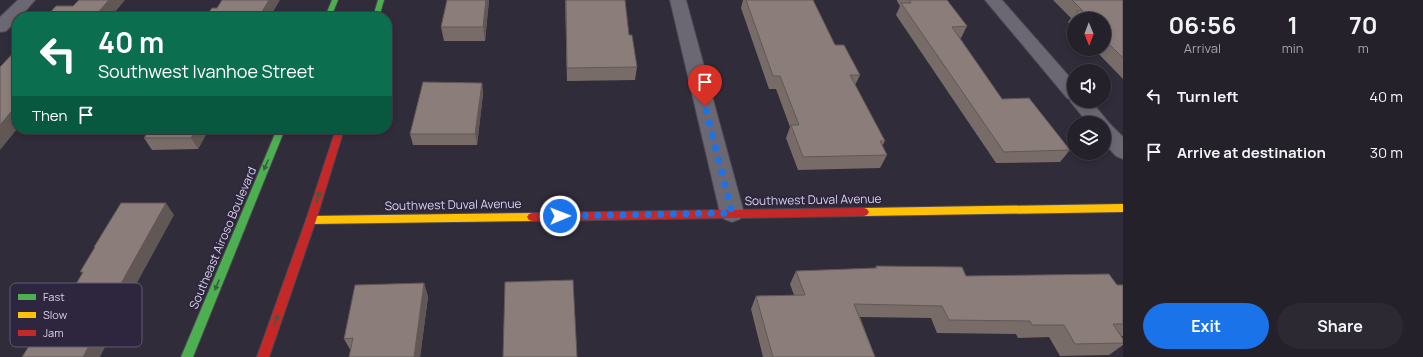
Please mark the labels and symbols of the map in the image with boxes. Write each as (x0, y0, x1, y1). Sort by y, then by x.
north arrow (1067, 12, 1111, 56)
pin (688, 65, 722, 106)
one-way arrow (263, 159, 270, 171)
street label: Southeast Airoso Boulevard (185, 164, 260, 312)
street label: Southwest Duval Avenue (744, 190, 882, 209)
one-way arrow (315, 191, 321, 203)
street label: Southwest Duval Avenue (384, 195, 522, 214)
position arrow (539, 195, 581, 237)
one-way arrow (213, 280, 219, 292)
legend (10, 283, 142, 347)
text: Fast (43, 289, 65, 304)
text: Slow (43, 307, 68, 322)
one-way arrow (273, 314, 279, 326)
text: Jam (43, 325, 64, 340)

